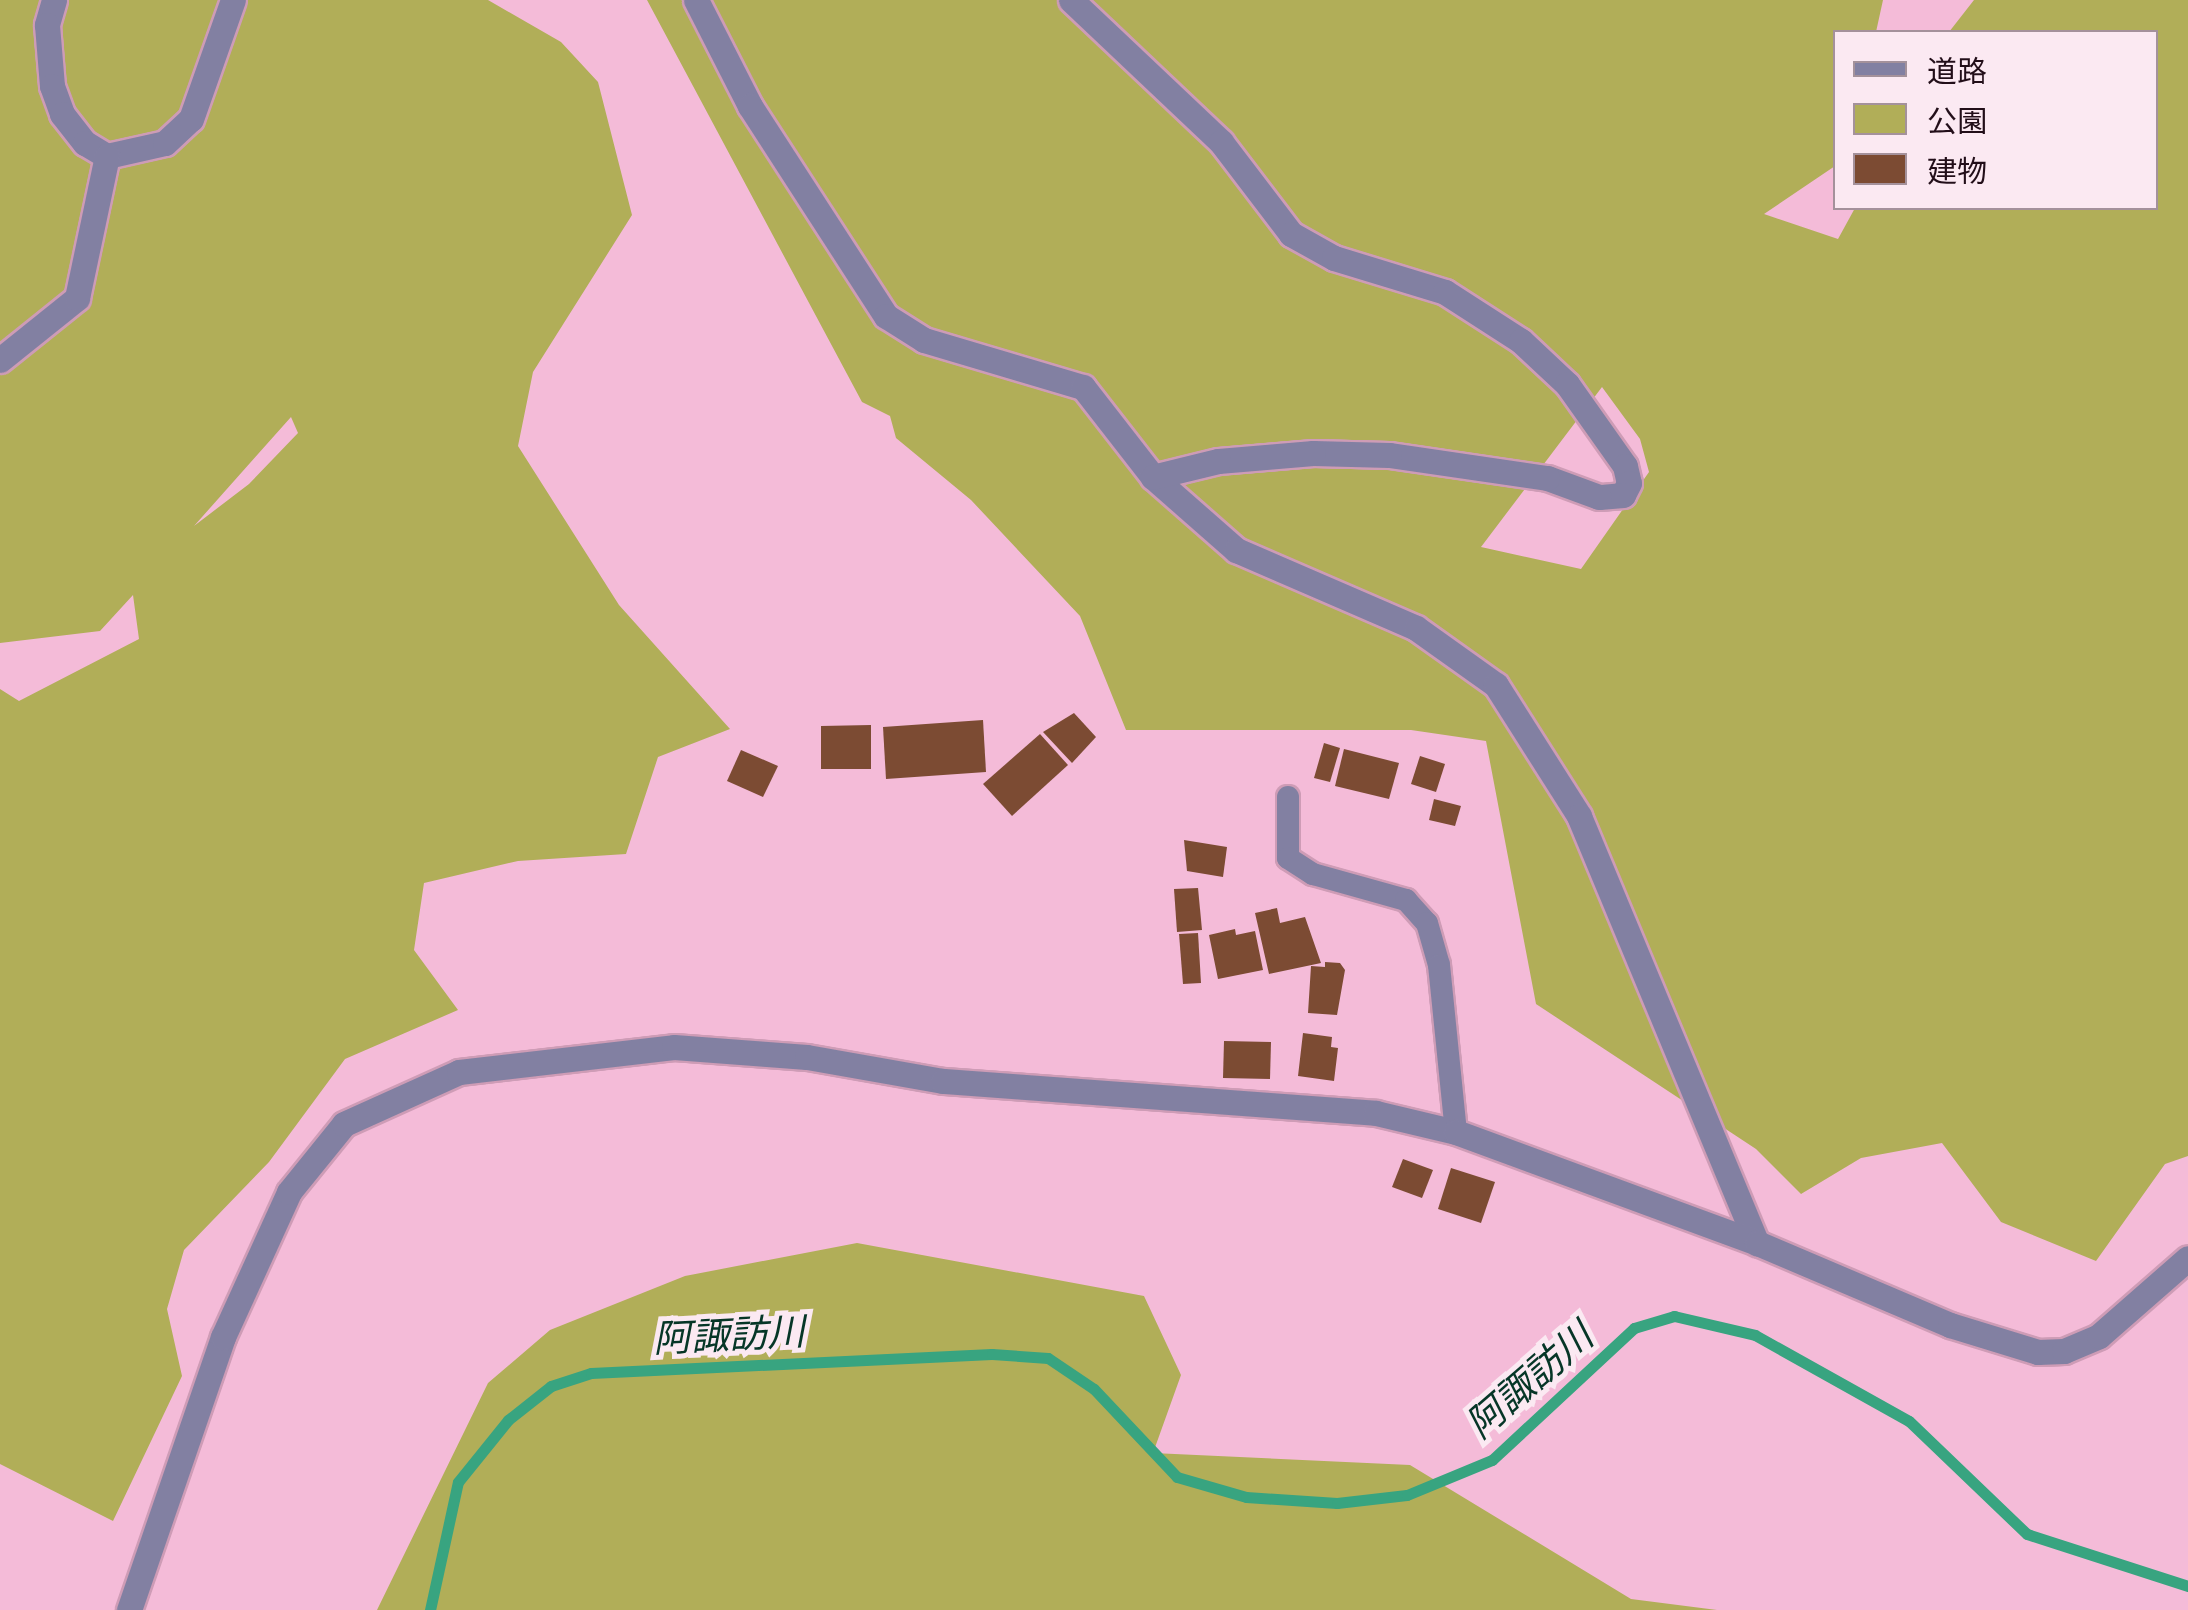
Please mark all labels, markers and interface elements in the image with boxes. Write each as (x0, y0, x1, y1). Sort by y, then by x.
legend (1833, 30, 2158, 210)
text: 道路 (1927, 54, 1987, 89)
text: 公園 (1927, 104, 1987, 139)
text: 建物 (1927, 154, 1987, 189)
water label: 阿諏訪川 (652, 1309, 806, 1363)
water label: 阿諏訪川 (1458, 1314, 1602, 1448)

